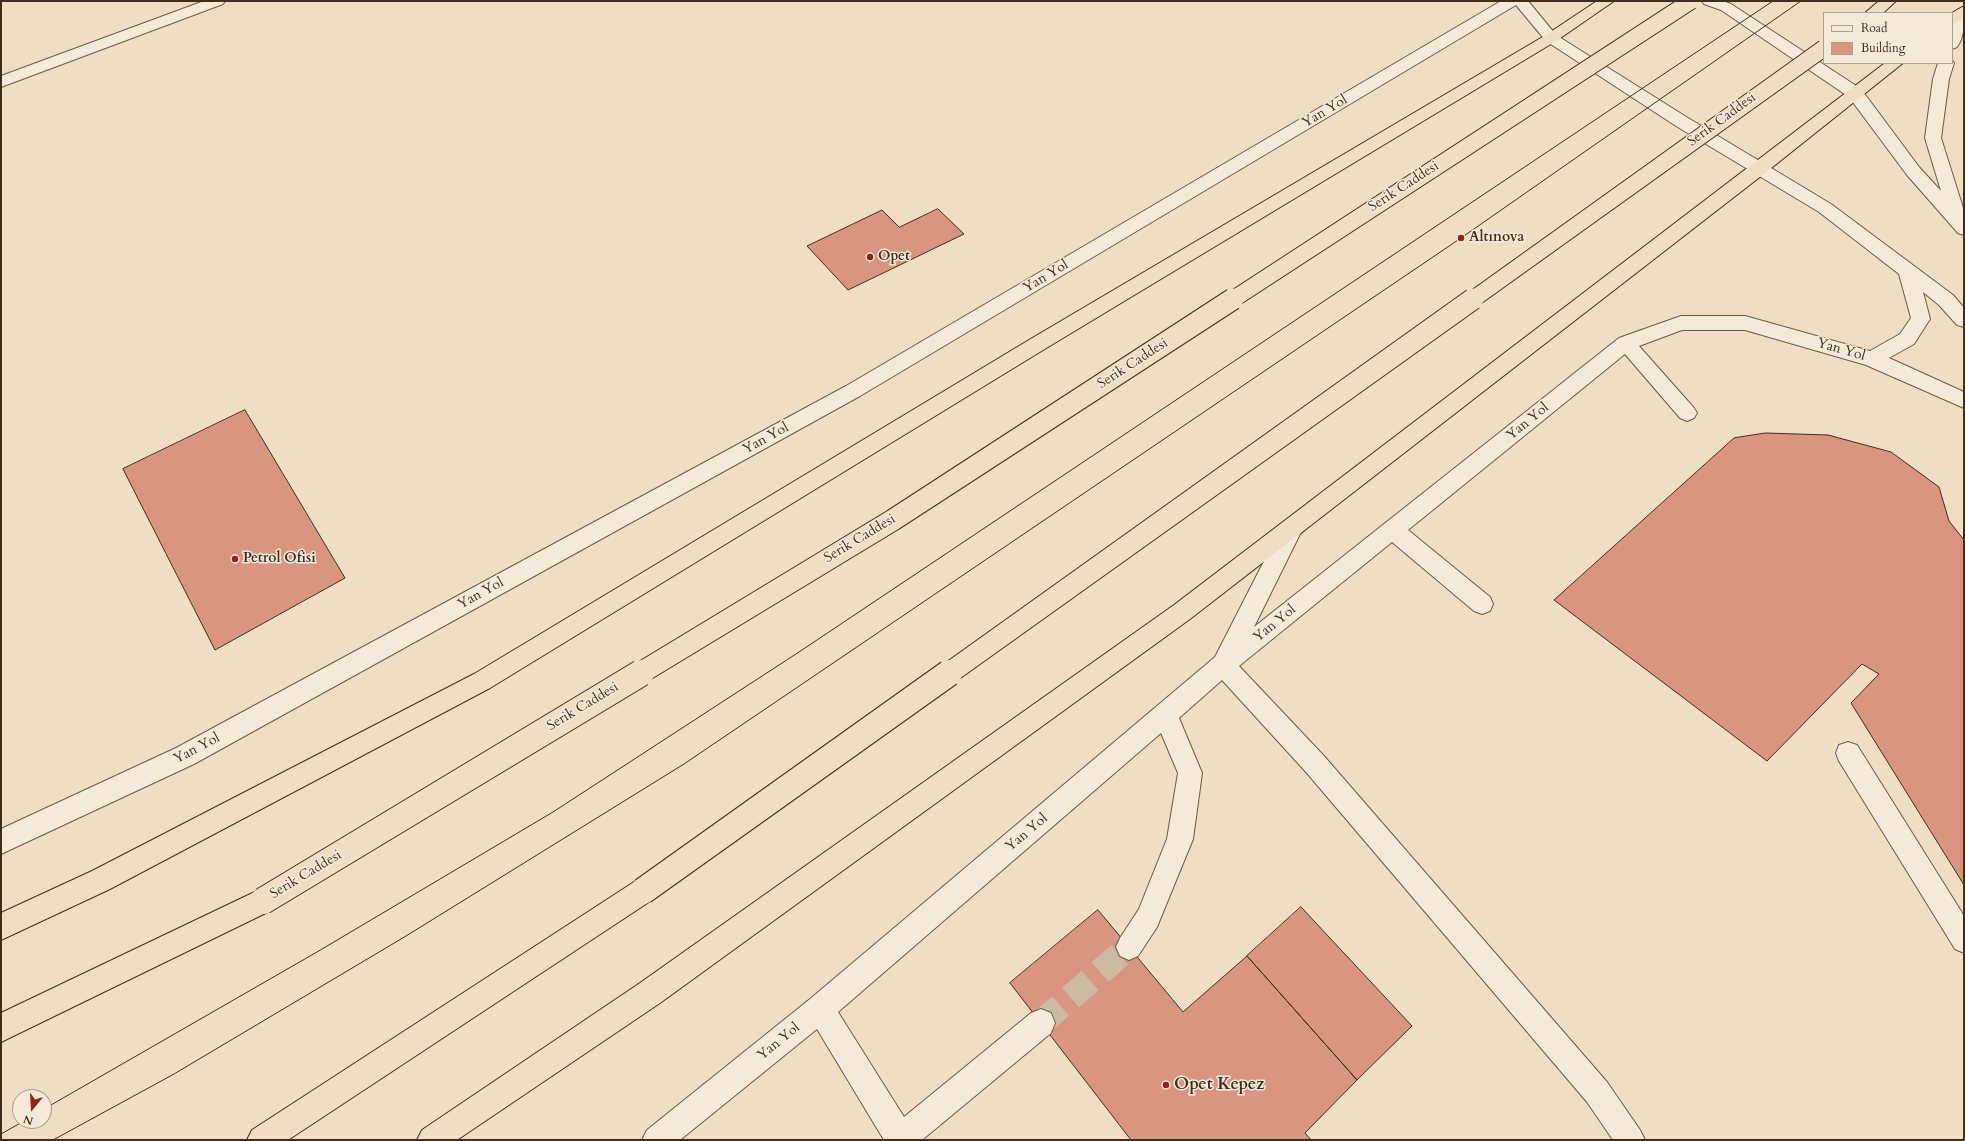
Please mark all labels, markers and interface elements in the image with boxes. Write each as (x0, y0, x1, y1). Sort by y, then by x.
legend (1823, 12, 1953, 64)
text: Road (1861, 20, 1887, 36)
text: Building (1861, 40, 1905, 56)
street label: Serik Caddesi (1685, 90, 1759, 150)
street label: Yan Yol (1299, 92, 1351, 132)
street label: Serik Caddesi (1366, 158, 1442, 216)
place label: Altınova (1469, 230, 1524, 246)
marker: Altınova (1456, 233, 1466, 243)
place label: Opet (878, 249, 910, 265)
marker: Opet (865, 252, 875, 262)
street label: Yan Yol (1020, 257, 1072, 297)
street label: Serik Caddesi (1095, 335, 1171, 393)
street label: Yan Yol (1815, 335, 1867, 365)
street label: Yan Yol (1503, 400, 1553, 444)
street label: Yan Yol (740, 420, 792, 458)
street label: Serik Caddesi (821, 511, 899, 567)
place label: Petrol Ofisi (243, 551, 316, 567)
marker: Petrol Ofisi (230, 554, 240, 564)
street label: Yan Yol (455, 575, 507, 613)
street label: Yan Yol (1250, 602, 1300, 646)
street label: Serik Caddesi (544, 679, 622, 735)
street label: Yan Yol (171, 730, 223, 768)
street label: Yan Yol (1003, 811, 1051, 855)
street label: Serik Caddesi (267, 847, 345, 903)
street label: Yan Yol (754, 1020, 804, 1064)
place label: Opet Kepez (1174, 1075, 1264, 1095)
marker: Opet Kepez (1161, 1080, 1171, 1090)
north arrow (12, 1089, 52, 1129)
text: N (22, 1111, 35, 1129)

